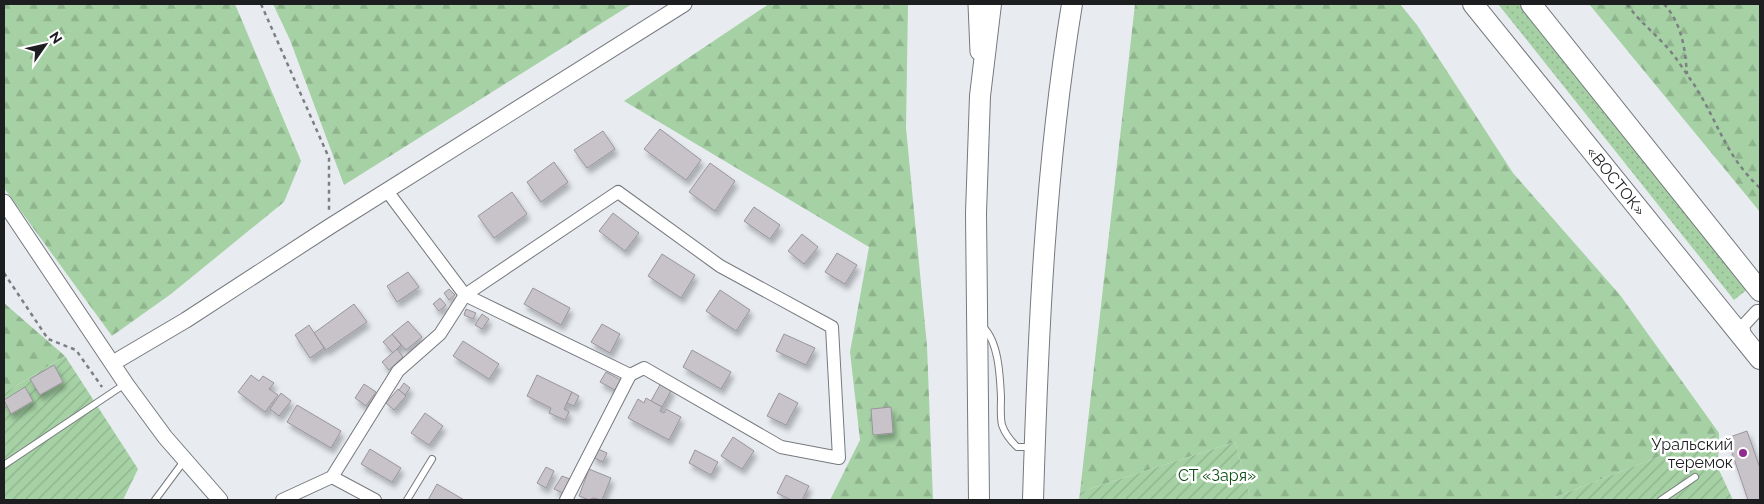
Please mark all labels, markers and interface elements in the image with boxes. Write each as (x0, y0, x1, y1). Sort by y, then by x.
north arrow (20, 20, 70, 70)
text: N (46, 29, 65, 47)
street label: «ВОСТОК» (1582, 143, 1650, 219)
place label: Уральский теремок (1652, 435, 1733, 472)
marker: Уральский теремок (1737, 447, 1749, 459)
park label: СТ «Заря» (1178, 466, 1256, 485)

